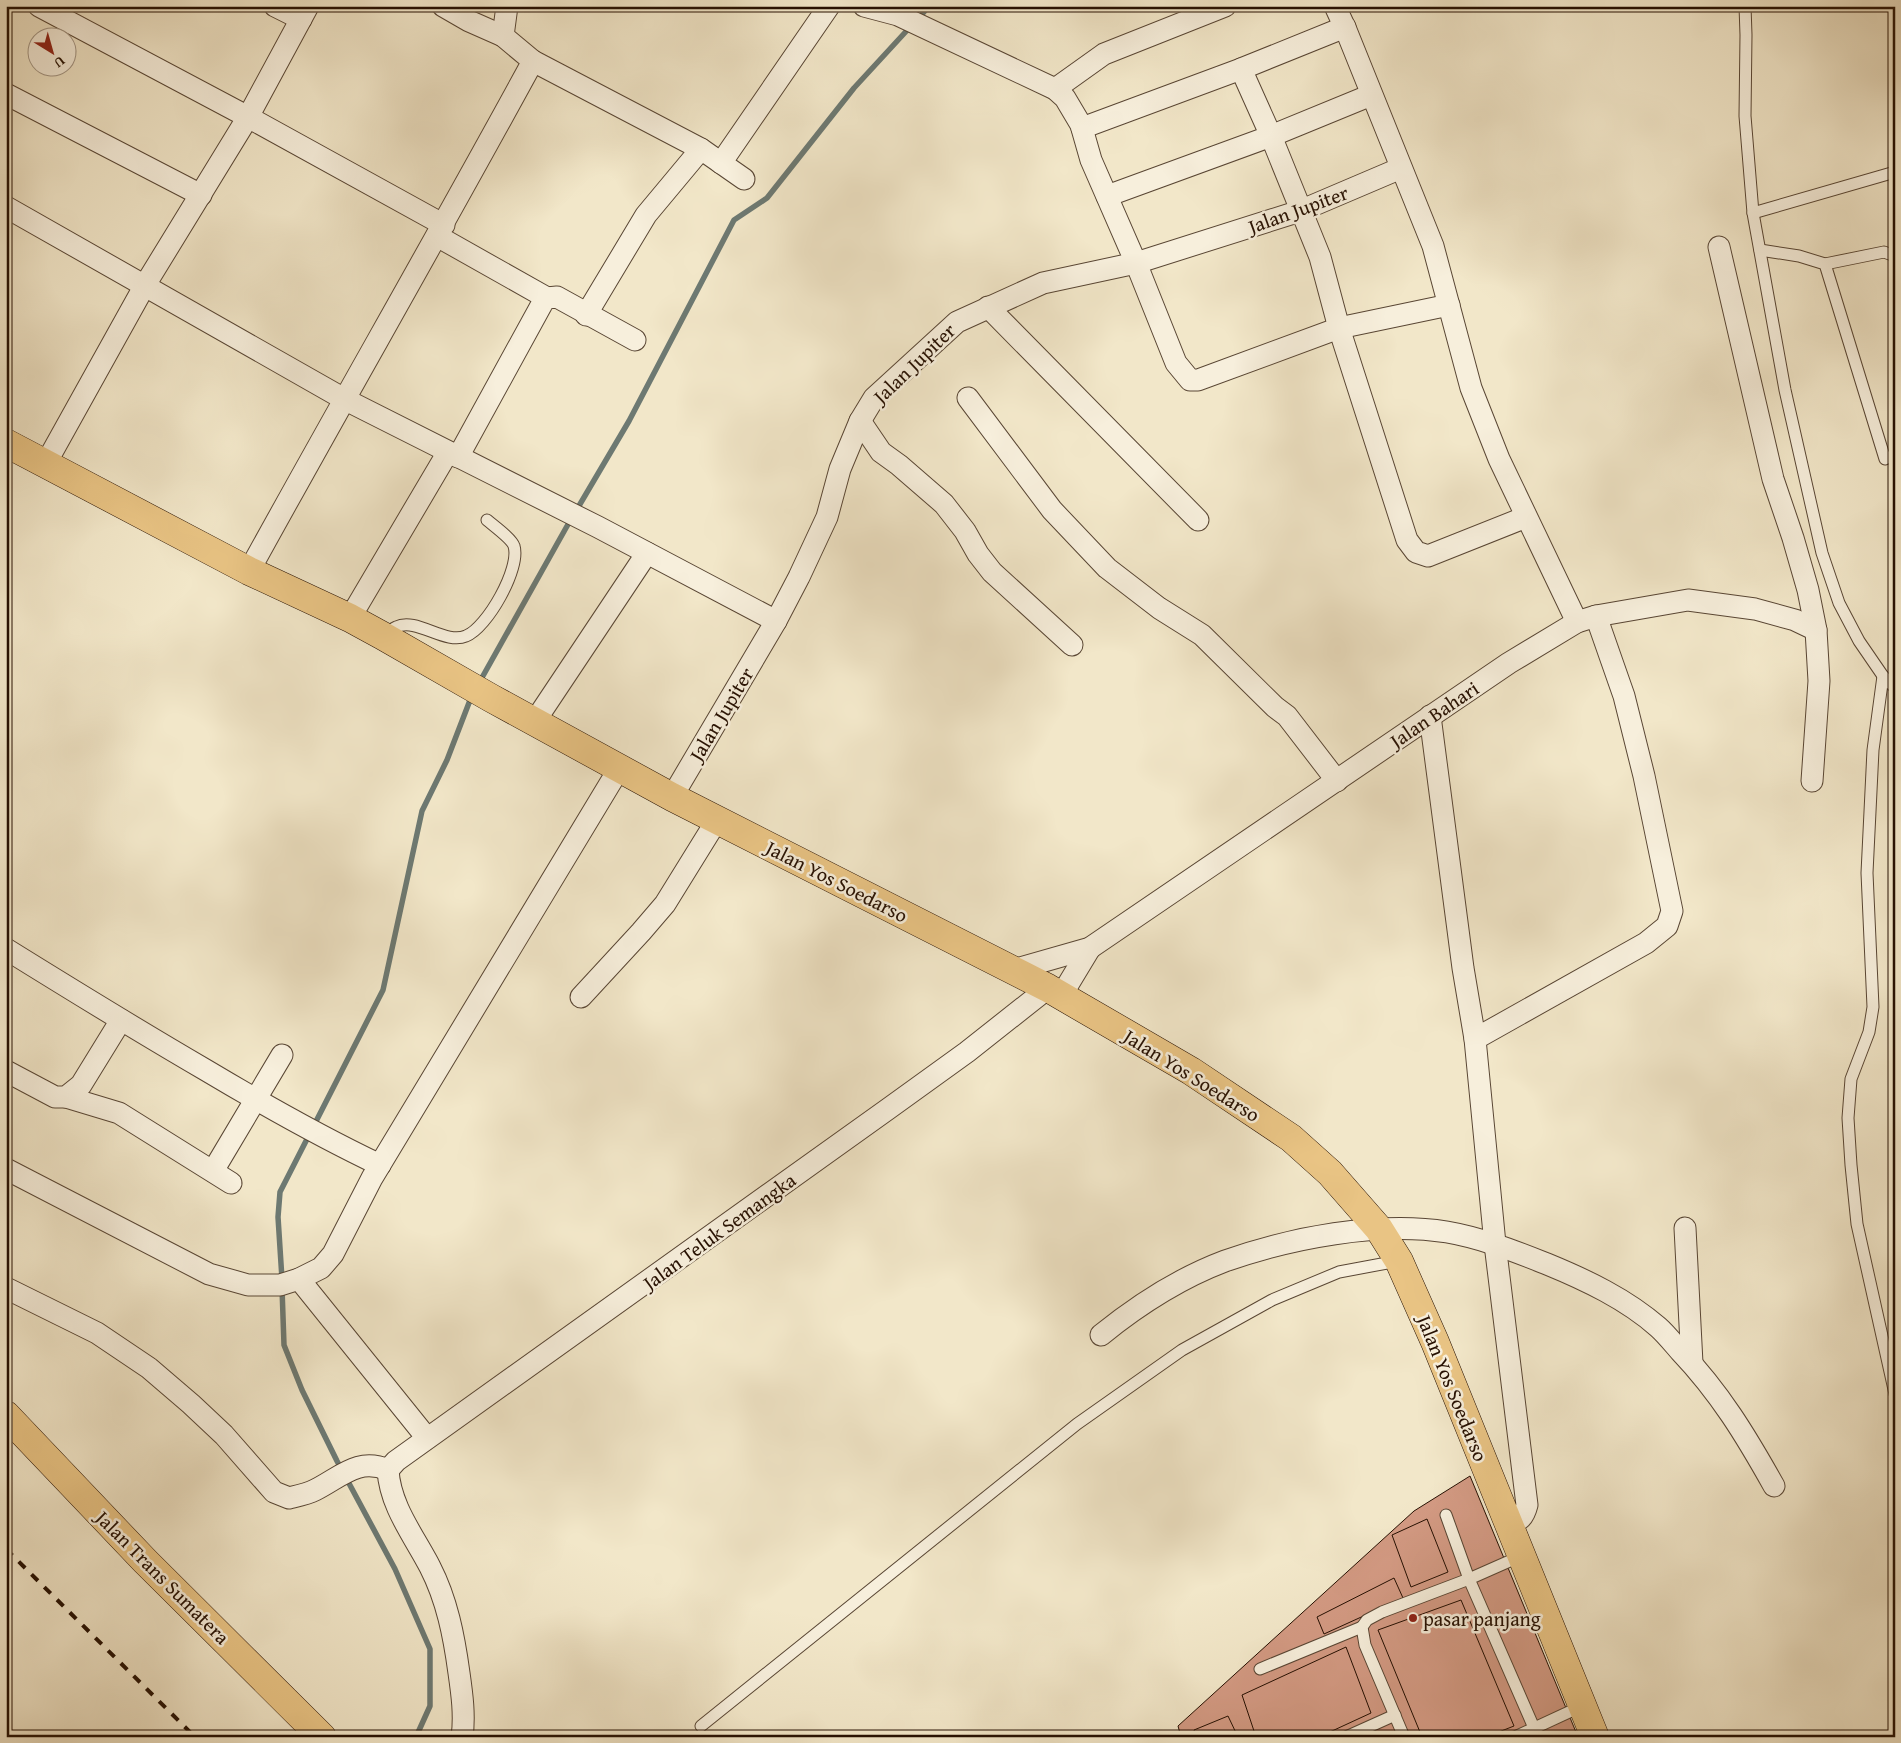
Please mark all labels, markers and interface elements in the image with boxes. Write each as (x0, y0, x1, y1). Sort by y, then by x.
north arrow (28, 28, 78, 78)
text: U (50, 52, 70, 74)
street label: Jalan Jupiter (1241, 177, 1352, 242)
street label: Jalan Jupiter (864, 316, 962, 412)
street label: Jalan Jupiter (680, 662, 760, 769)
street label: Jalan Bahari (1381, 673, 1485, 756)
street label: Jalan Yos Soedarso (758, 831, 913, 929)
street label: Jalan Yos Soedarso (1116, 1020, 1266, 1129)
street label: Jalan Teluk Semangka (634, 1165, 802, 1298)
street label: Jalan Yos Soedarso (1409, 1308, 1496, 1466)
street label: Jalan Trans Sumatera (87, 1501, 237, 1651)
place label: pasar panjang (1423, 1604, 1541, 1633)
marker: pasar panjang (1407, 1612, 1419, 1624)

